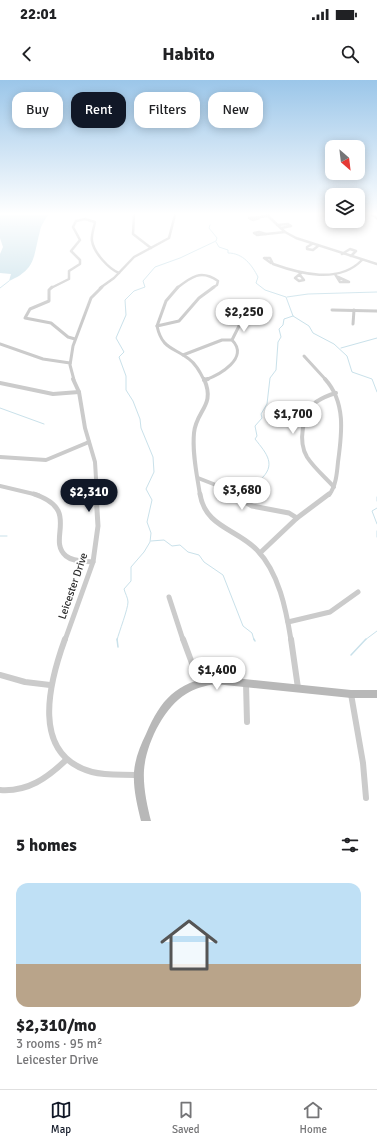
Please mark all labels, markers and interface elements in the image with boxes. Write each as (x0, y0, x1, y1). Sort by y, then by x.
text: 22:01 (20, 5, 57, 23)
icon: back (16, 43, 38, 65)
text: Habito (162, 43, 215, 65)
icon: search (339, 43, 361, 65)
chip: Buy (12, 92, 63, 128)
chip: Rent (71, 92, 126, 128)
chip: Filters (134, 92, 200, 128)
chip: New (208, 92, 263, 128)
north arrow (325, 140, 365, 180)
map controls (325, 140, 365, 228)
button: layers (325, 188, 365, 228)
pin: $2,250 (211, 299, 277, 333)
text: $2,250 (225, 304, 263, 320)
pin: $1,700 (260, 401, 326, 435)
text: $1,700 (274, 406, 312, 422)
pin: $3,680 (209, 477, 275, 511)
pin: $2,310 (56, 479, 122, 513)
text: $3,680 (223, 482, 261, 498)
text: $2,310 (70, 484, 108, 500)
street label: Leicester Drive (56, 551, 90, 621)
pin: $1,400 (184, 657, 250, 691)
text: $1,400 (198, 662, 236, 678)
icon: filters (339, 834, 361, 856)
text: 5 homes (16, 835, 77, 856)
icon: home (153, 909, 225, 981)
text: $2,310/mo (16, 1015, 96, 1036)
text: 3 rooms · 95 m² (16, 1036, 102, 1052)
text: Leicester Drive (16, 1052, 98, 1068)
tab: Map (50, 1099, 72, 1136)
tab: Saved (172, 1099, 200, 1136)
tab: Home (300, 1099, 327, 1136)

